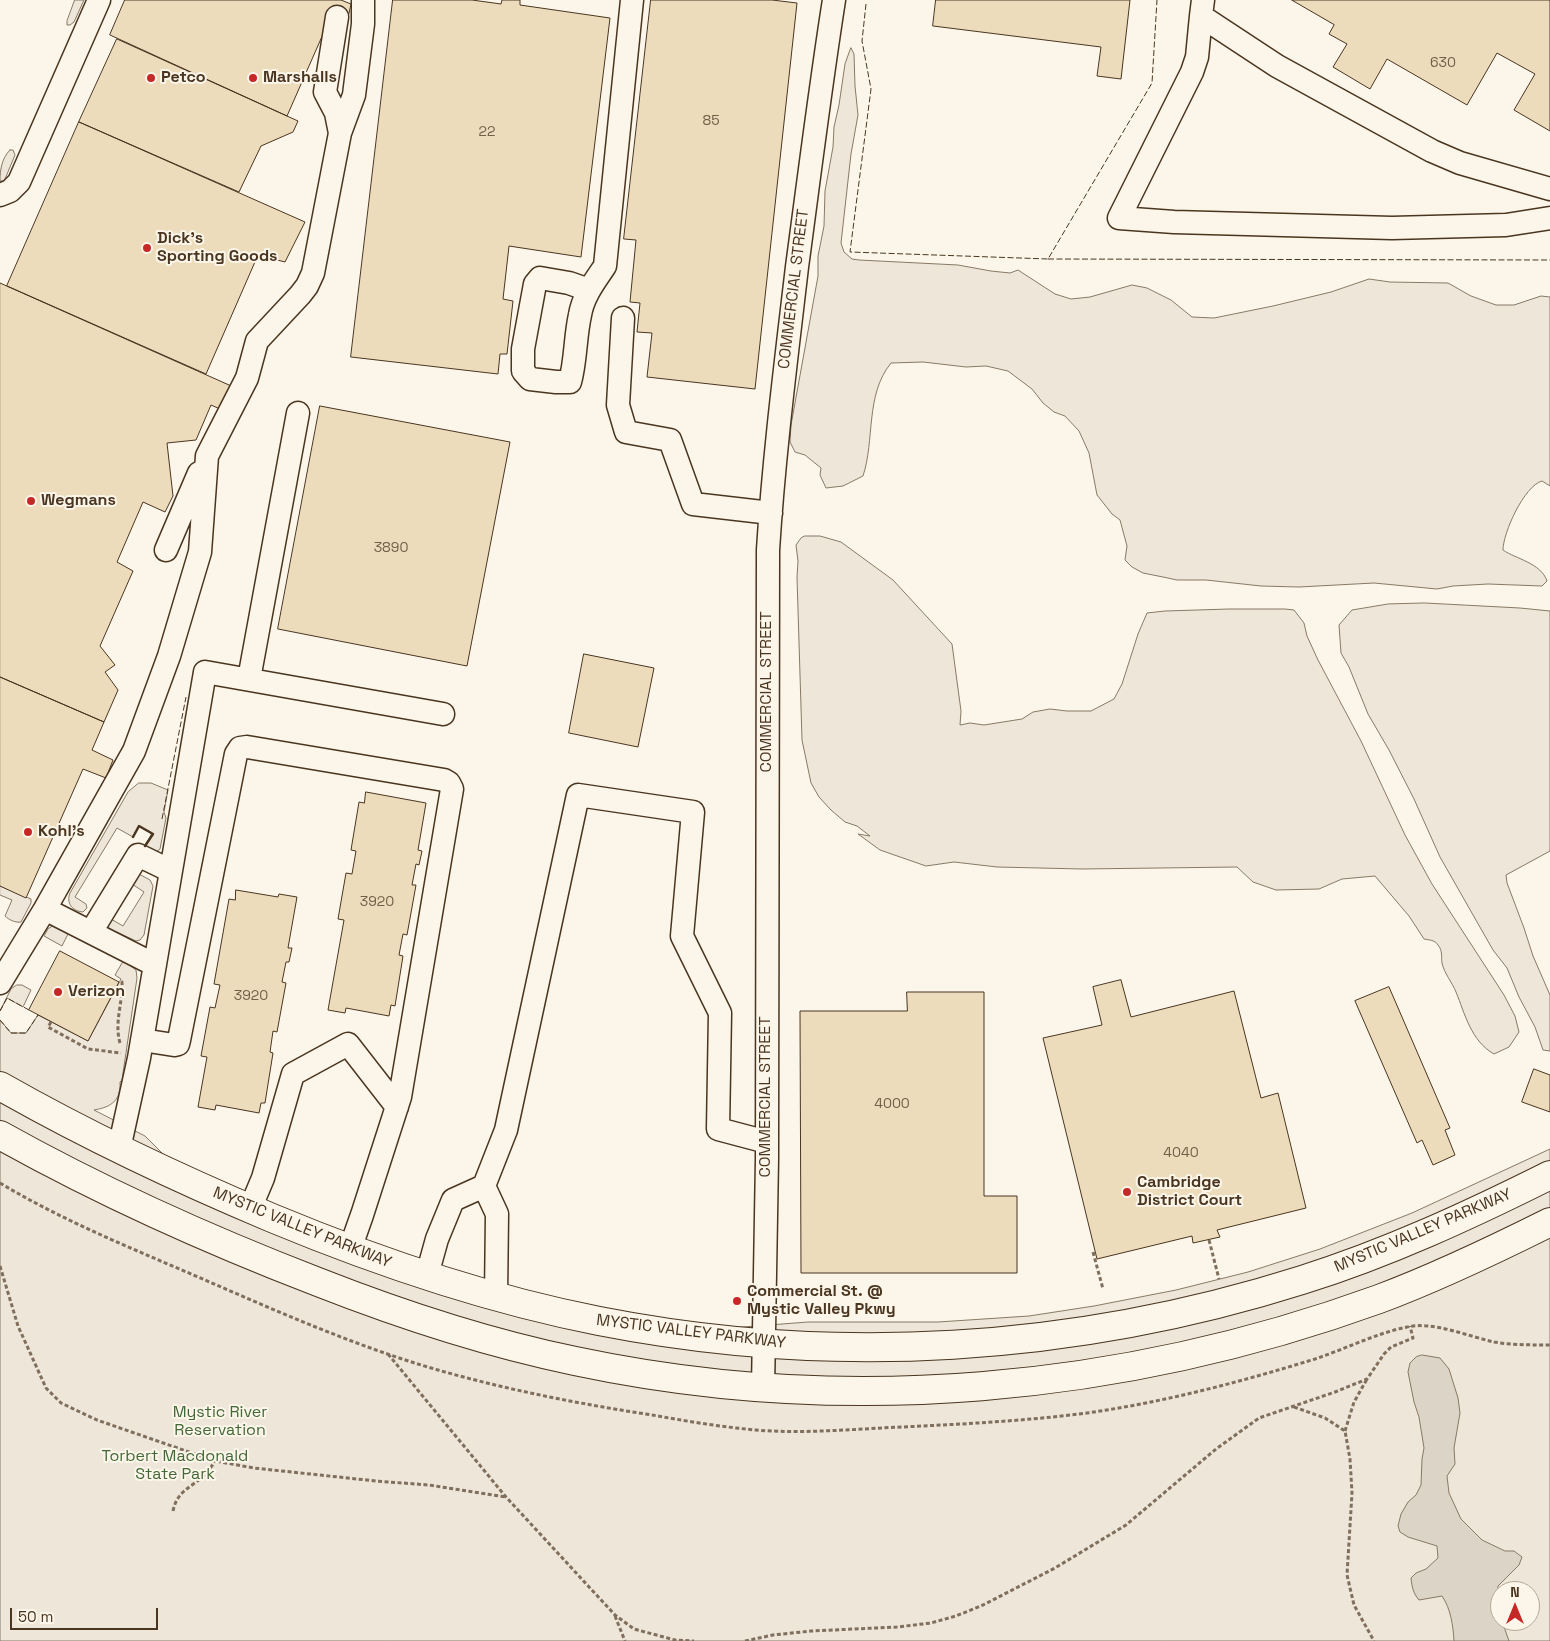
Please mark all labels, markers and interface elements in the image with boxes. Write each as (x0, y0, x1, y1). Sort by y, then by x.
house number: 630 (1430, 55, 1456, 71)
place label: Petco (161, 68, 206, 88)
place label: Marshalls (263, 68, 337, 88)
marker: Petco (145, 72, 157, 84)
marker: Marshalls (247, 72, 259, 84)
house number: 85 (702, 113, 720, 129)
house number: 22 (479, 124, 495, 140)
street label: COMMERCIAL STREET (775, 208, 813, 370)
place label: Dick's Sporting Goods (157, 229, 277, 267)
marker: Dick's Sporting Goods (141, 242, 153, 254)
place label: Wegmans (41, 491, 116, 511)
marker: Wegmans (25, 495, 37, 507)
house number: 3890 (374, 540, 408, 556)
street label: COMMERCIAL STREET (757, 611, 777, 773)
place label: Kohl's (38, 822, 85, 842)
marker: Kohl's (22, 826, 34, 838)
house number: 3920 (360, 894, 394, 910)
place label: Verizon (68, 982, 125, 1002)
marker: Verizon (52, 986, 64, 998)
house number: 3920 (234, 988, 268, 1004)
street label: COMMERCIAL STREET (756, 1016, 776, 1178)
house number: 4000 (874, 1096, 910, 1112)
house number: 4040 (1163, 1145, 1199, 1161)
place label: Cambridge District Court (1137, 1173, 1242, 1211)
street label: MYSTIC VALLEY PARKWAY (210, 1183, 394, 1273)
street label: MYSTIC VALLEY PARKWAY (1331, 1185, 1515, 1277)
marker: Cambridge District Court (1121, 1186, 1133, 1198)
place label: Commercial St. @ Mystic Valley Pkwy (747, 1282, 896, 1320)
marker: Commercial St. @ Mystic Valley Pkwy (731, 1295, 743, 1307)
street label: MYSTIC VALLEY PARKWAY (595, 1311, 787, 1353)
park label: Mystic River Reservation (173, 1403, 267, 1441)
park label: Torbert Macdonald State Park (102, 1447, 248, 1485)
north arrow (1490, 1581, 1540, 1631)
text: N (1510, 1583, 1520, 1601)
scale bar (12, 1598, 160, 1630)
text: 50 m (18, 1607, 53, 1626)

